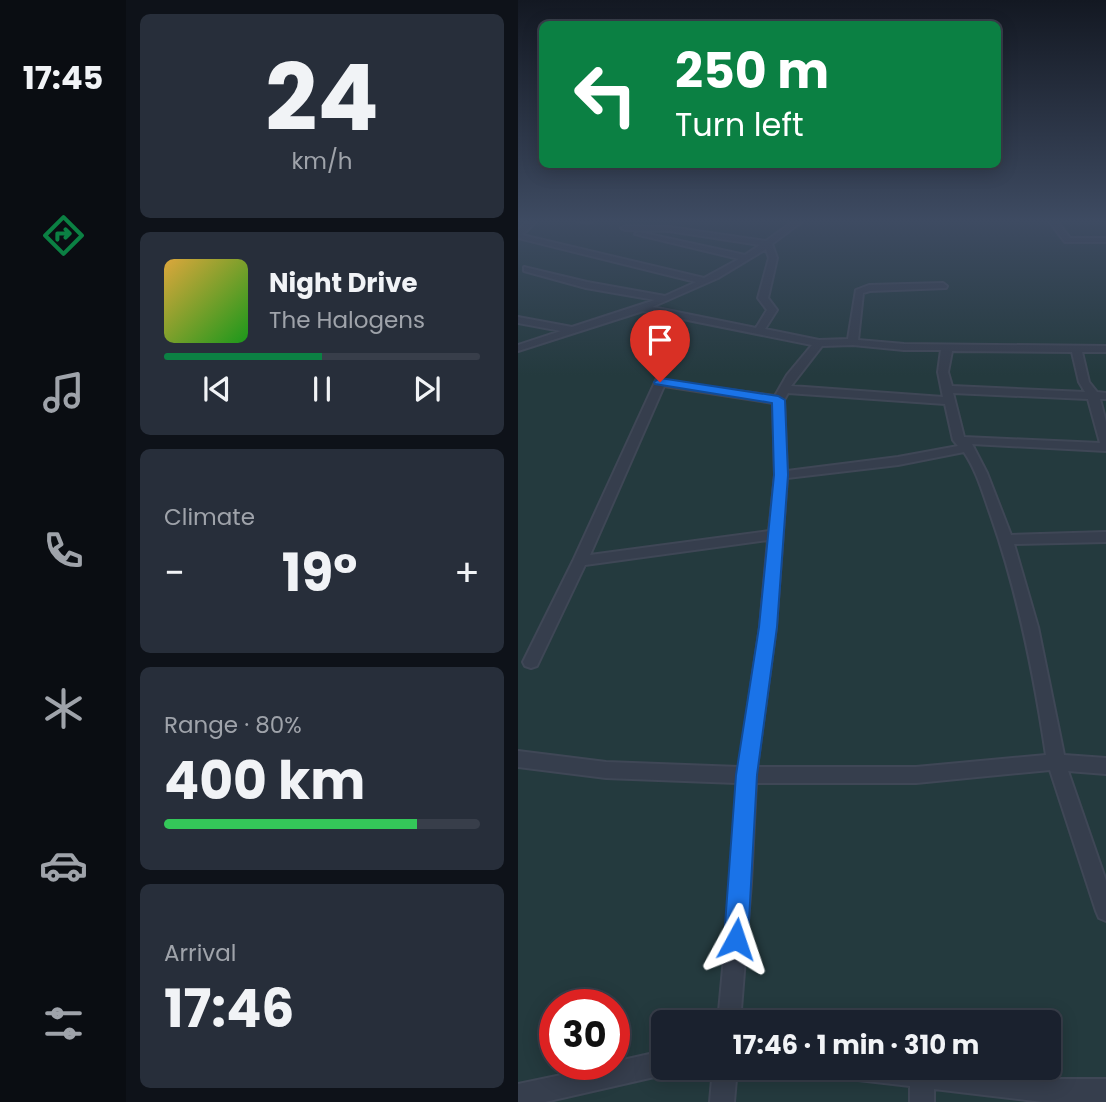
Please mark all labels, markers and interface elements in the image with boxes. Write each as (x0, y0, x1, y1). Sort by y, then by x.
text: 24 (265, 34, 379, 162)
text: 250 m (675, 37, 829, 105)
icon: left (560, 49, 651, 140)
text: 17:45 (23, 55, 103, 100)
text: Turn left (675, 102, 804, 147)
text: km/h (291, 145, 353, 177)
icon: directions (39, 211, 88, 260)
text: Night Drive (269, 265, 417, 301)
text: The Halogens (269, 304, 425, 336)
pin (630, 310, 690, 382)
icon: arrive (641, 321, 679, 359)
icon: music (39, 368, 88, 417)
icon: previous (198, 370, 236, 408)
icon: pause (303, 370, 341, 408)
icon: next (408, 370, 446, 408)
text: Climate (164, 501, 255, 533)
icon: phone (39, 526, 88, 575)
text: 19° (282, 536, 357, 609)
text: − (164, 546, 185, 599)
text: + (454, 546, 480, 599)
icon: climate (39, 684, 88, 733)
text: Range · 80% (164, 709, 302, 741)
text: 400 km (164, 744, 365, 817)
icon: car (39, 841, 88, 890)
position arrow (699, 902, 773, 976)
text: Arrival (164, 937, 236, 969)
text: 17:46 (164, 972, 294, 1045)
speed limit sign: 30 (539, 989, 630, 1080)
icon: filters (39, 999, 88, 1048)
text: 17:46 · 1 min · 310 m (733, 1027, 979, 1063)

